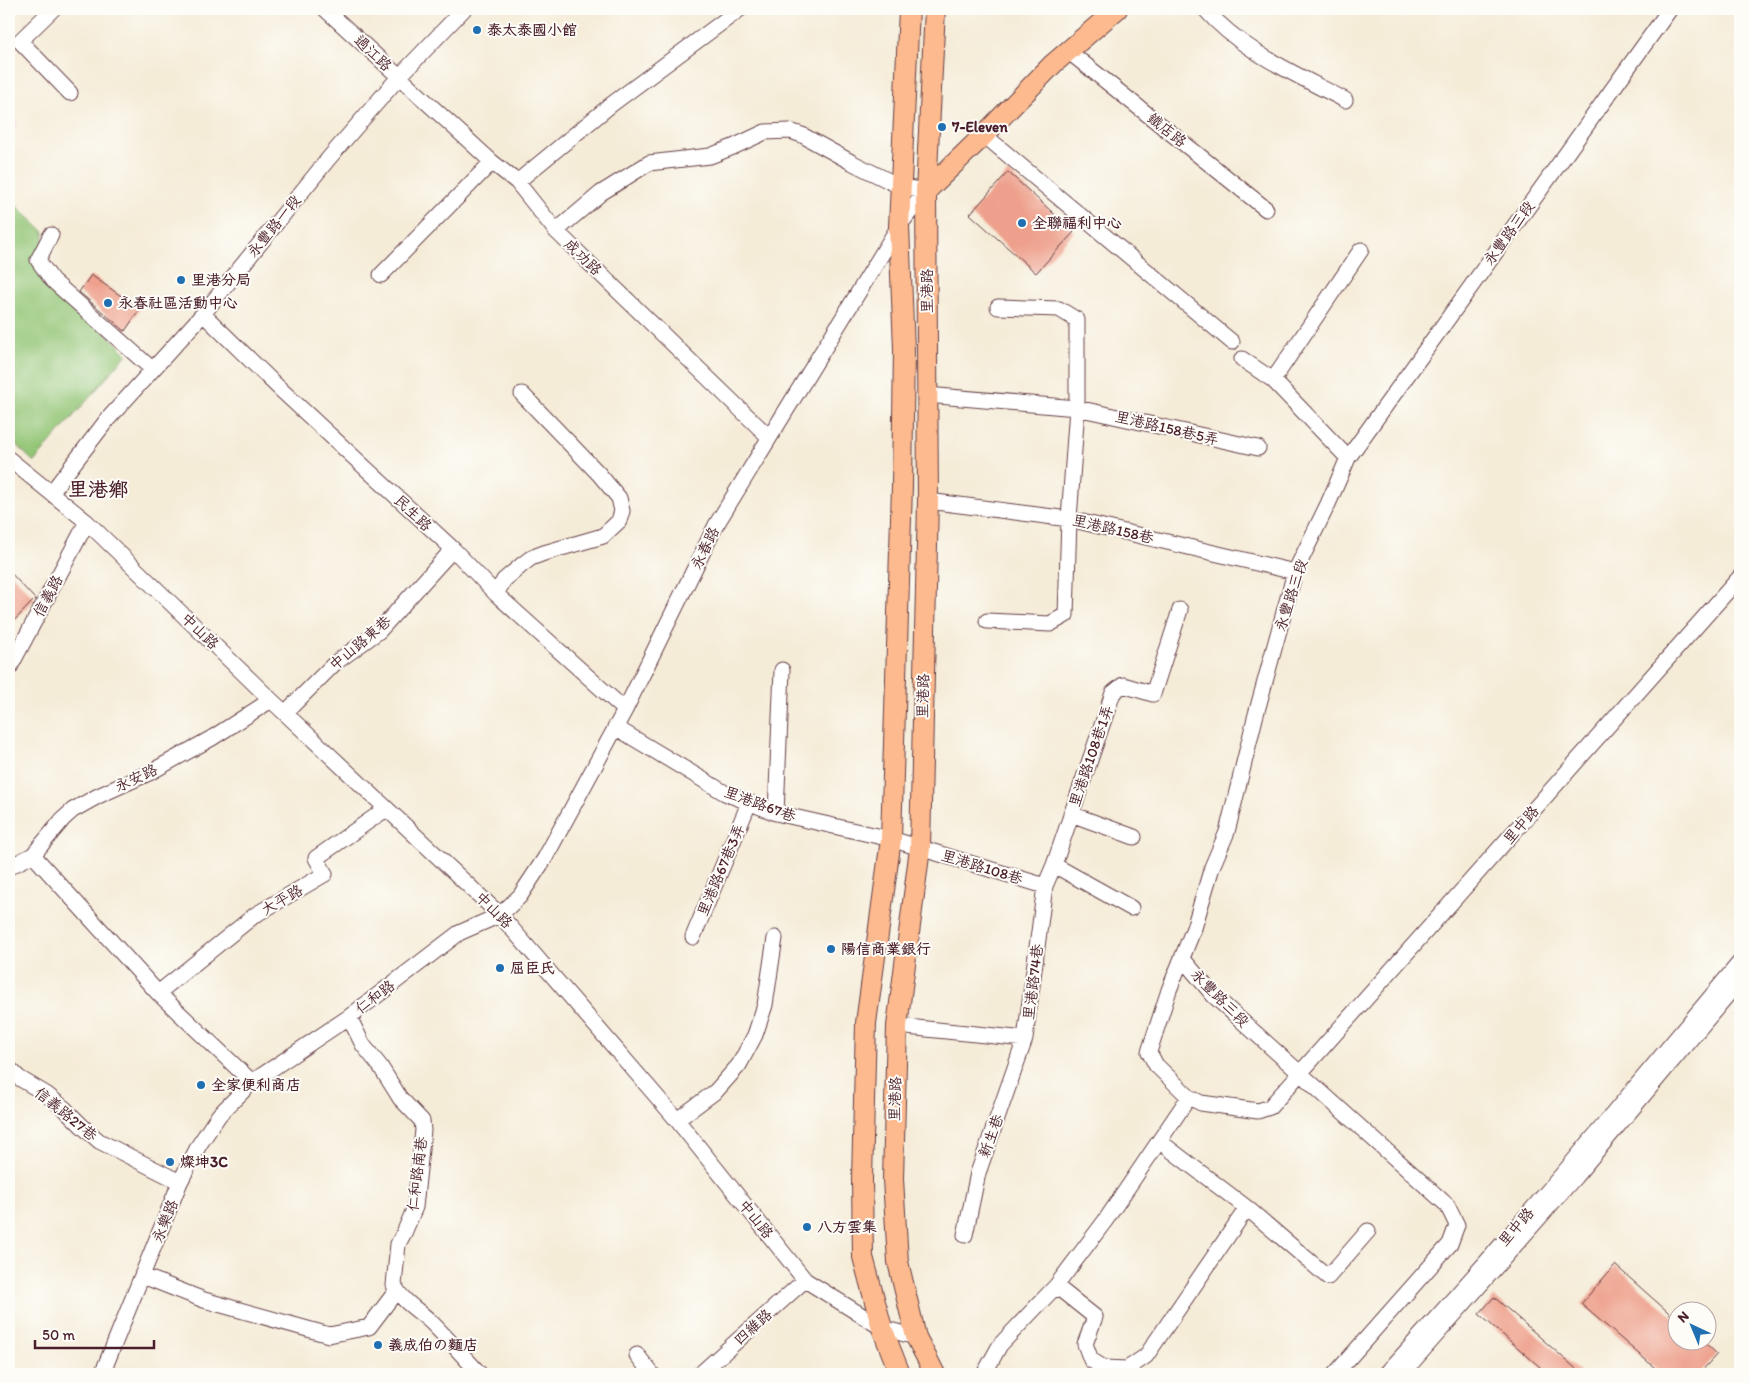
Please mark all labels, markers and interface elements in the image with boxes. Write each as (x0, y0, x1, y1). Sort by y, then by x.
place label: 泰太泰國小館 (487, 21, 577, 39)
marker: 泰太泰國小館 (471, 24, 483, 36)
street label: 過江路 (350, 31, 396, 75)
street label: 鐵店路 (1144, 109, 1190, 151)
place label: 7-Eleven (951, 118, 1008, 136)
marker: 7-Eleven (936, 121, 948, 133)
street label: 永豐路一段 (243, 191, 305, 261)
street label: 永豐路三段 (1480, 197, 1538, 269)
place label: 全聯福利中心 (1032, 214, 1122, 232)
marker: 全聯福利中心 (1016, 217, 1028, 229)
street label: 成功路 (561, 235, 605, 279)
street label: 里港路 (918, 268, 936, 314)
place label: 里港分局 (191, 271, 251, 289)
marker: 里港分局 (175, 274, 187, 286)
place label: 永春社區活動中心 (118, 294, 238, 312)
marker: 永春社區活動中心 (102, 297, 114, 309)
street label: 里港路158巷5弄 (1113, 407, 1221, 449)
district label: 里港鄉 (68, 477, 128, 501)
street label: 民生路 (390, 491, 436, 535)
street label: 里港路158巷 (1071, 511, 1155, 547)
street label: 永春路 (687, 524, 723, 572)
street label: 永豐路三段 (1271, 557, 1311, 633)
street label: 信義路 (29, 572, 67, 620)
street label: 中山路 (178, 609, 222, 653)
street label: 中山路東巷 (325, 612, 395, 674)
street label: 里港路 (914, 673, 932, 719)
street label: 里港路108巷1弄 (1065, 703, 1117, 809)
street label: 永安路 (112, 760, 160, 796)
street label: 里港路67巷 (721, 783, 799, 825)
street label: 里中路 (1499, 802, 1543, 848)
street label: 里港路67巷3弄 (693, 821, 749, 919)
street label: 里港路108巷 (939, 846, 1025, 888)
street label: 大平路 (258, 881, 306, 919)
street label: 中山路 (472, 888, 516, 932)
place label: 陽信商業銀行 (841, 940, 931, 958)
marker: 陽信商業銀行 (825, 943, 837, 955)
street label: 里港路74巷 (1019, 943, 1047, 1021)
place label: 屈臣氏 (510, 959, 555, 977)
marker: 屈臣氏 (494, 962, 506, 974)
street label: 永豐路三段 (1187, 965, 1253, 1031)
street label: 仁和路 (352, 976, 398, 1018)
place label: 全家便利商店 (211, 1076, 301, 1094)
street label: 里港路 (886, 1076, 904, 1122)
marker: 全家便利商店 (195, 1079, 207, 1091)
street label: 信義路27巷 (31, 1083, 101, 1145)
street label: 新生巷 (975, 1112, 1007, 1160)
street label: 仁和路南巷 (403, 1136, 431, 1212)
place label: 燦坤3C (180, 1153, 228, 1171)
marker: 燦坤3C (164, 1156, 176, 1168)
street label: 中山路 (735, 1196, 777, 1242)
street label: 永樂路 (148, 1197, 182, 1245)
street label: 里中路 (1494, 1204, 1538, 1250)
place label: 八方雲集 (817, 1218, 877, 1236)
marker: 八方雲集 (801, 1221, 813, 1233)
north arrow (1666, 1300, 1716, 1350)
street label: 四維路 (730, 1305, 776, 1349)
text: N (1674, 1308, 1693, 1326)
scale bar (35, 1318, 154, 1350)
text: 50 m (42, 1326, 75, 1344)
place label: 義成伯の麵店 (388, 1336, 478, 1354)
marker: 義成伯の麵店 (372, 1339, 384, 1351)

